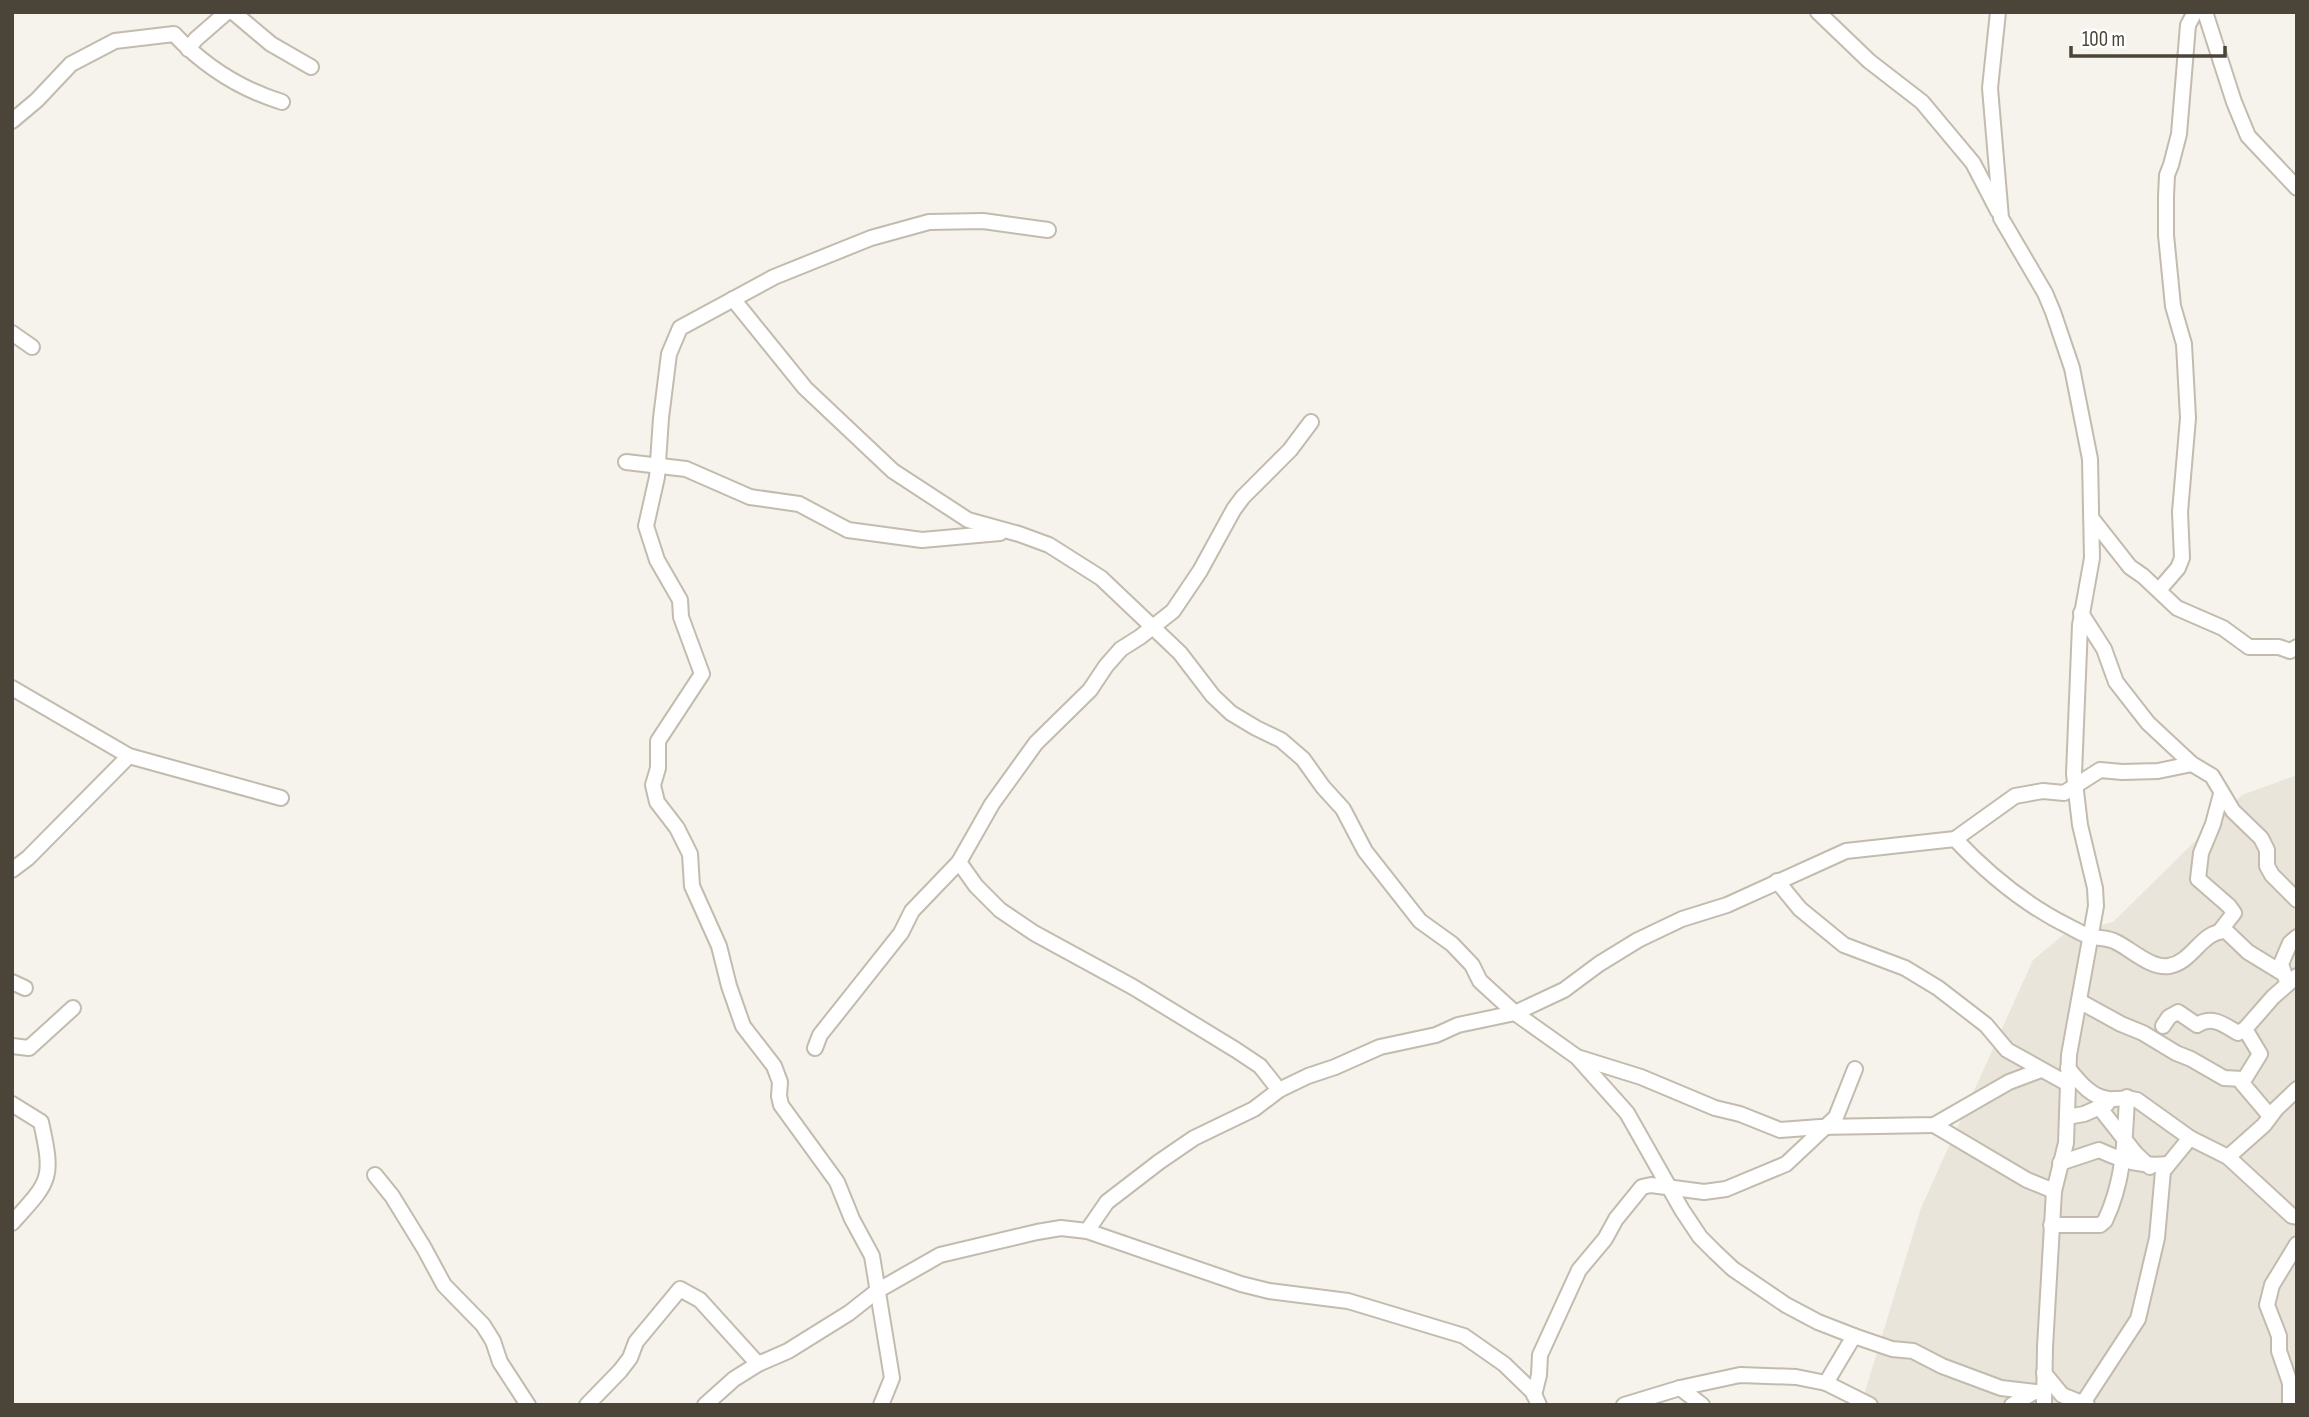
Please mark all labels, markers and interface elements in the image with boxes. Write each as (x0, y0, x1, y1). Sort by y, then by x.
scale bar (2071, 14, 2225, 58)
text: 100 m (2082, 27, 2125, 52)

